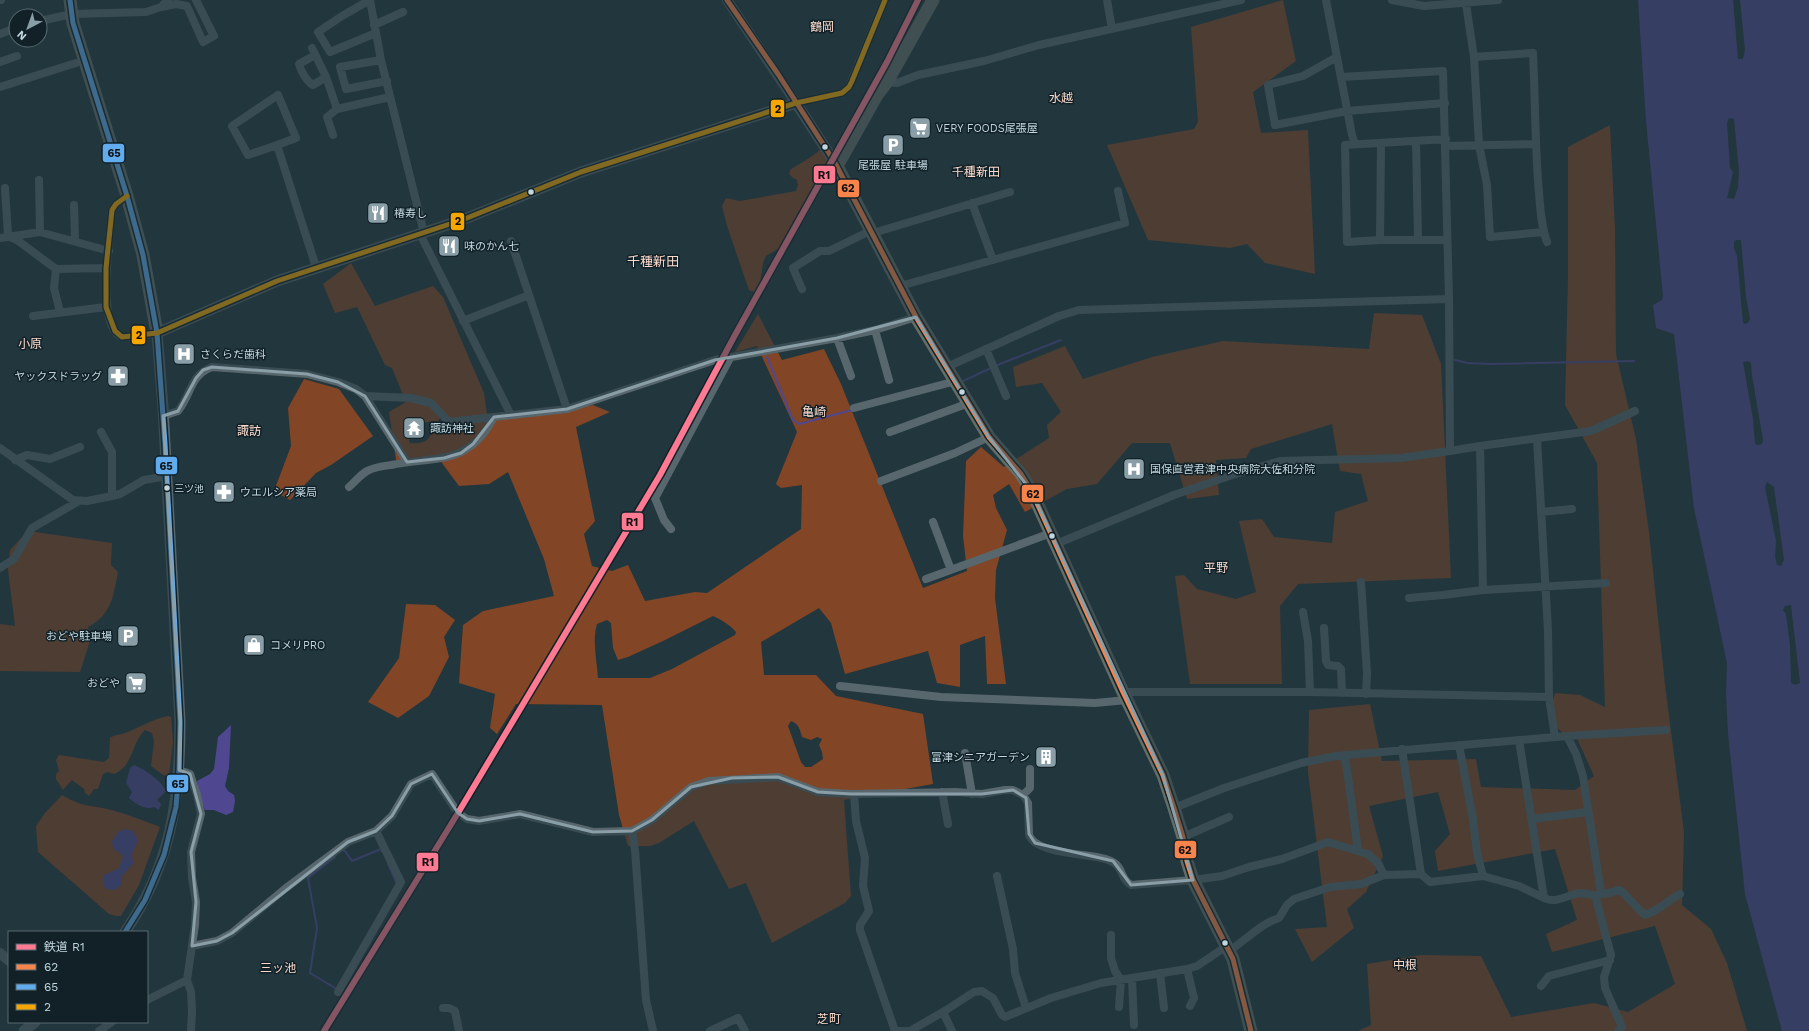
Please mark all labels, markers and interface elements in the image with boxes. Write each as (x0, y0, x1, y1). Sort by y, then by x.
north arrow (8, 8, 48, 48)
district label: 鶴岡 (810, 20, 834, 34)
text: N (14, 28, 29, 43)
district label: 水越 (1049, 91, 1073, 105)
line badge: 2 (770, 99, 785, 118)
text: 2 (775, 103, 782, 116)
supermarket icon: VERY FOODS尾張屋 (907, 115, 933, 141)
place label: VERY FOODS尾張屋 (936, 122, 1038, 135)
parking icon: 尾張屋 駐車場 (880, 132, 906, 158)
unlabelled marker (820, 142, 830, 152)
line badge: 65 (102, 143, 125, 163)
text: 65 (107, 147, 121, 160)
place label: 尾張屋 駐車場 (858, 159, 928, 172)
line badge: R1 (813, 165, 836, 184)
district label: 千種新田 (952, 165, 1000, 179)
text: R1 (818, 169, 830, 182)
line badge: 62 (837, 179, 860, 198)
text: 62 (841, 182, 855, 195)
unlabelled marker (526, 187, 536, 197)
restaurant icon: 椿寿し (365, 200, 391, 226)
place label: 椿寿し (394, 207, 427, 220)
line badge: 2 (450, 212, 465, 231)
text: 2 (455, 215, 462, 228)
restaurant icon: 味のかん七 (436, 233, 462, 259)
place label: 味のかん七 (464, 240, 519, 253)
district label: 千種新田 (627, 254, 679, 269)
line badge: 2 (131, 325, 146, 345)
text: 2 (136, 329, 143, 342)
district label: 小原 (18, 337, 42, 351)
hospital icon: さくらだ歯科 (171, 341, 197, 367)
place label: さくらだ歯科 (200, 348, 266, 361)
pharmacy icon: ヤックスドラッグ (105, 363, 131, 389)
place label: ヤックスドラッグ (14, 370, 102, 383)
unlabelled marker (957, 387, 967, 397)
district label: 亀崎 (802, 405, 826, 419)
temple icon: 諏訪神社 (401, 415, 427, 441)
place label: 諏訪神社 (430, 422, 474, 435)
district label: 諏訪 (237, 424, 261, 438)
line badge: 65 (155, 456, 178, 475)
hospital icon: 国保直営君津中央病院大佐和分院 (1121, 456, 1147, 482)
text: 65 (159, 460, 173, 473)
place label: 国保直営君津中央病院大佐和分院 (1150, 463, 1315, 476)
pharmacy icon: ウエルシア薬局 (211, 479, 237, 505)
marker: 三ツ池 (162, 483, 172, 493)
place label: 三ツ池 (174, 483, 204, 494)
line badge: 62 (1021, 484, 1044, 503)
place label: ウエルシア薬局 (240, 486, 317, 499)
text: 62 (1026, 488, 1040, 501)
line badge: R1 (621, 512, 644, 531)
text: R1 (626, 516, 638, 529)
unlabelled marker (1047, 531, 1057, 541)
district label: 平野 (1204, 561, 1228, 575)
parking icon: おどや駐車場 (115, 623, 141, 649)
place label: おどや駐車場 (46, 630, 112, 643)
shop icon: コメリPRO (241, 632, 267, 658)
place label: コメリPRO (270, 639, 325, 652)
supermarket icon: おどや (123, 670, 149, 696)
place label: おどや (87, 677, 120, 690)
building icon: 富津シニアガーデン (1033, 744, 1059, 770)
place label: 富津シニアガーデン (931, 751, 1030, 764)
line badge: 65 (166, 774, 189, 793)
text: 65 (171, 778, 185, 791)
line badge: 62 (1174, 840, 1197, 859)
text: 62 (1178, 844, 1192, 857)
line badge: R1 (416, 852, 439, 872)
text: R1 (422, 856, 434, 869)
legend (8, 931, 148, 1023)
unlabelled marker (1220, 938, 1230, 948)
text: 鉄道 R1 (44, 940, 85, 954)
district label: 中根 (1393, 958, 1417, 972)
text: 62 (44, 960, 58, 974)
district label: 三ッ池 (260, 961, 296, 975)
text: 65 (44, 980, 58, 994)
text: 2 (44, 1000, 51, 1014)
district label: 芝町 (817, 1012, 841, 1026)

